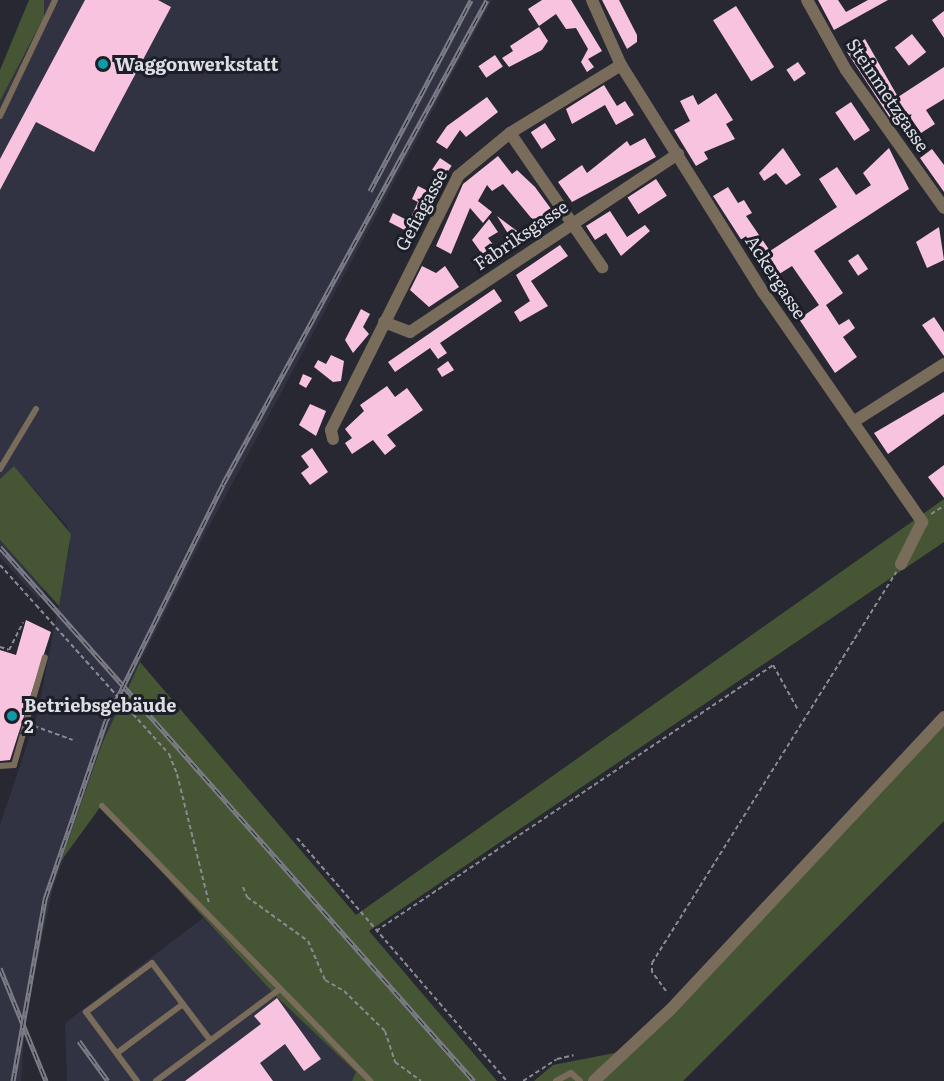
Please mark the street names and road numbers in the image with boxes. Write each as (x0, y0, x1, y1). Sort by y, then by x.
street label: Steinmetzgasse (842, 34, 934, 156)
street label: Gefiagasse (391, 166, 451, 254)
street label: Fabriksgasse (470, 196, 572, 274)
street label: Ackergasse (741, 231, 811, 323)

